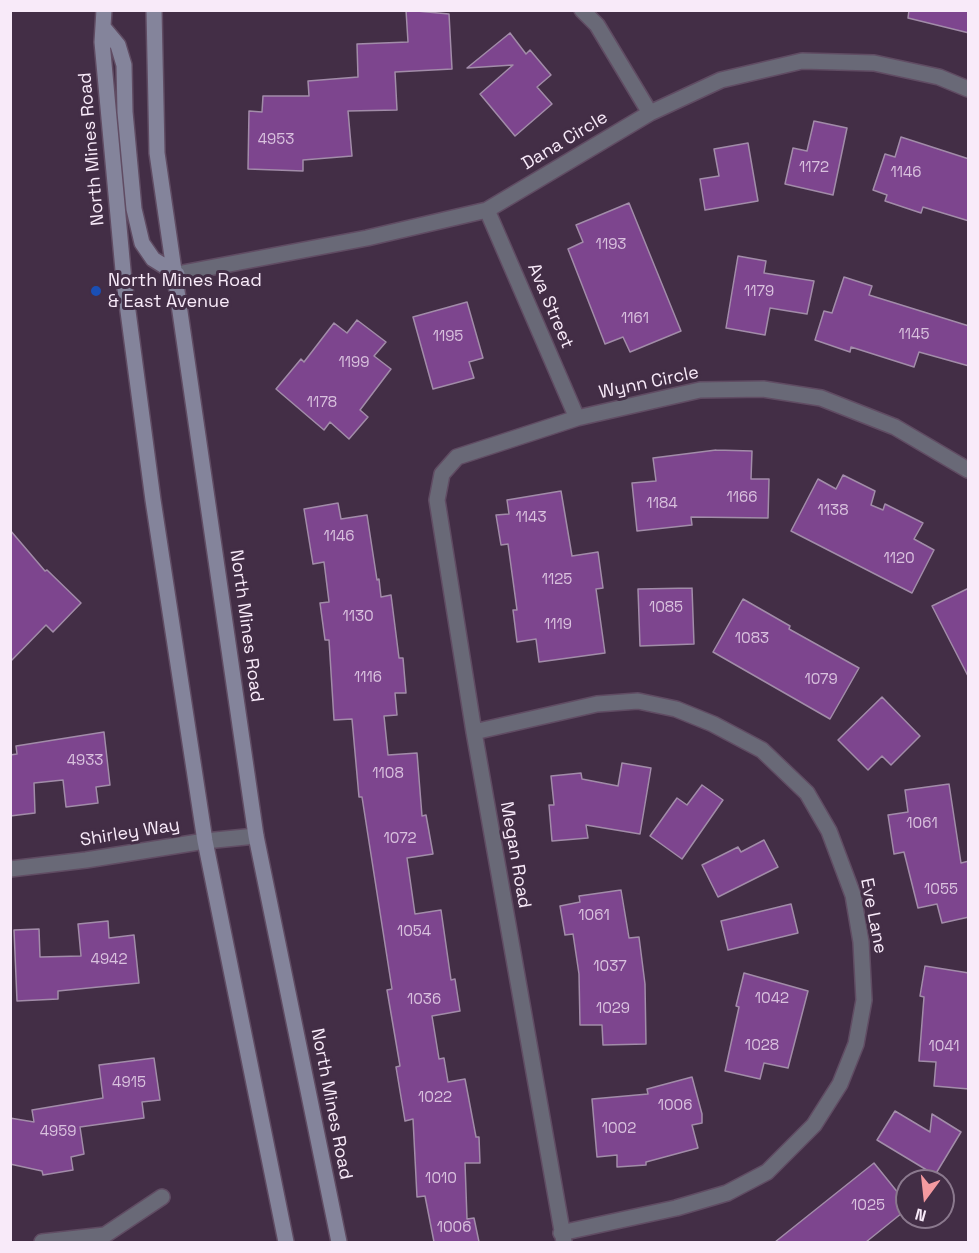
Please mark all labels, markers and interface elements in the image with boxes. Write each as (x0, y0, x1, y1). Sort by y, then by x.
street label: North Mines Road (75, 71, 109, 227)
street label: Dana Circle (518, 107, 612, 175)
house number: 4953 (258, 131, 294, 149)
house number: 1172 (799, 159, 829, 177)
house number: 1146 (890, 164, 922, 182)
house number: 1193 (596, 236, 626, 254)
street label: Ava Street (522, 260, 578, 352)
place label: North Mines Road & East Avenue (108, 270, 262, 312)
house number: 1179 (744, 283, 774, 301)
marker: North Mines Road & East Avenue (89, 284, 103, 298)
house number: 1161 (621, 310, 649, 328)
house number: 1145 (899, 326, 929, 344)
house number: 1195 (433, 328, 463, 346)
house number: 1199 (339, 354, 369, 372)
street label: Wynn Circle (597, 362, 701, 404)
house number: 1178 (307, 394, 337, 412)
house number: 1166 (727, 489, 757, 507)
house number: 1184 (646, 495, 678, 513)
house number: 1138 (818, 502, 848, 520)
house number: 1143 (516, 509, 546, 527)
house number: 1146 (323, 528, 355, 546)
street label: North Mines Road (225, 548, 267, 704)
house number: 1120 (883, 550, 915, 568)
house number: 1125 (542, 571, 572, 589)
house number: 1085 (649, 599, 683, 617)
house number: 1130 (342, 608, 374, 626)
house number: 1119 (544, 616, 572, 634)
house number: 1083 (735, 630, 769, 648)
house number: 1116 (354, 669, 382, 687)
house number: 1079 (804, 671, 838, 689)
house number: 4933 (67, 752, 103, 770)
house number: 1108 (372, 765, 404, 783)
street label: Megan Road (495, 800, 535, 910)
street label: Shirley Way (79, 814, 181, 852)
house number: 1061 (906, 815, 938, 833)
house number: 1072 (384, 830, 416, 848)
street label: Eve Lane (855, 876, 891, 956)
house number: 1055 (924, 881, 958, 899)
house number: 1061 (578, 907, 610, 925)
house number: 1054 (397, 923, 431, 941)
house number: 4942 (91, 951, 127, 969)
house number: 1037 (593, 958, 627, 976)
house number: 1042 (755, 990, 789, 1008)
house number: 1036 (407, 991, 441, 1009)
house number: 1029 (596, 1000, 630, 1018)
street label: North Mines Road (306, 1026, 356, 1182)
house number: 1028 (745, 1037, 779, 1055)
house number: 1041 (928, 1038, 960, 1056)
house number: 4915 (112, 1074, 146, 1092)
house number: 1022 (418, 1089, 452, 1107)
house number: 1006 (658, 1097, 692, 1115)
house number: 1002 (602, 1120, 636, 1138)
house number: 4959 (40, 1123, 76, 1141)
north arrow (895, 1169, 955, 1229)
house number: 1010 (425, 1170, 457, 1188)
house number: 1025 (851, 1197, 885, 1215)
text: N (913, 1203, 929, 1226)
house number: 1006 (437, 1219, 471, 1237)

